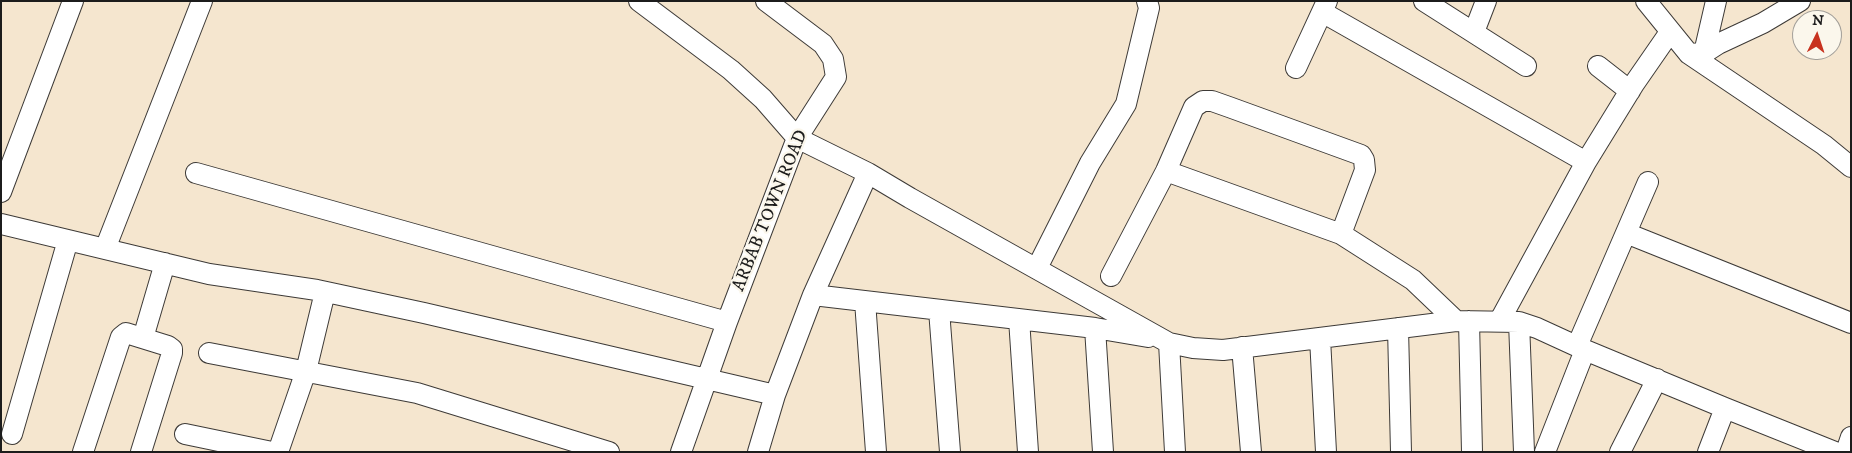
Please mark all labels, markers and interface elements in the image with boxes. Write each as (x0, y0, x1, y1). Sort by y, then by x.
north arrow (1792, 10, 1842, 60)
text: N (1812, 12, 1824, 30)
street label: ARBAB TOWN ROAD (729, 127, 813, 295)

